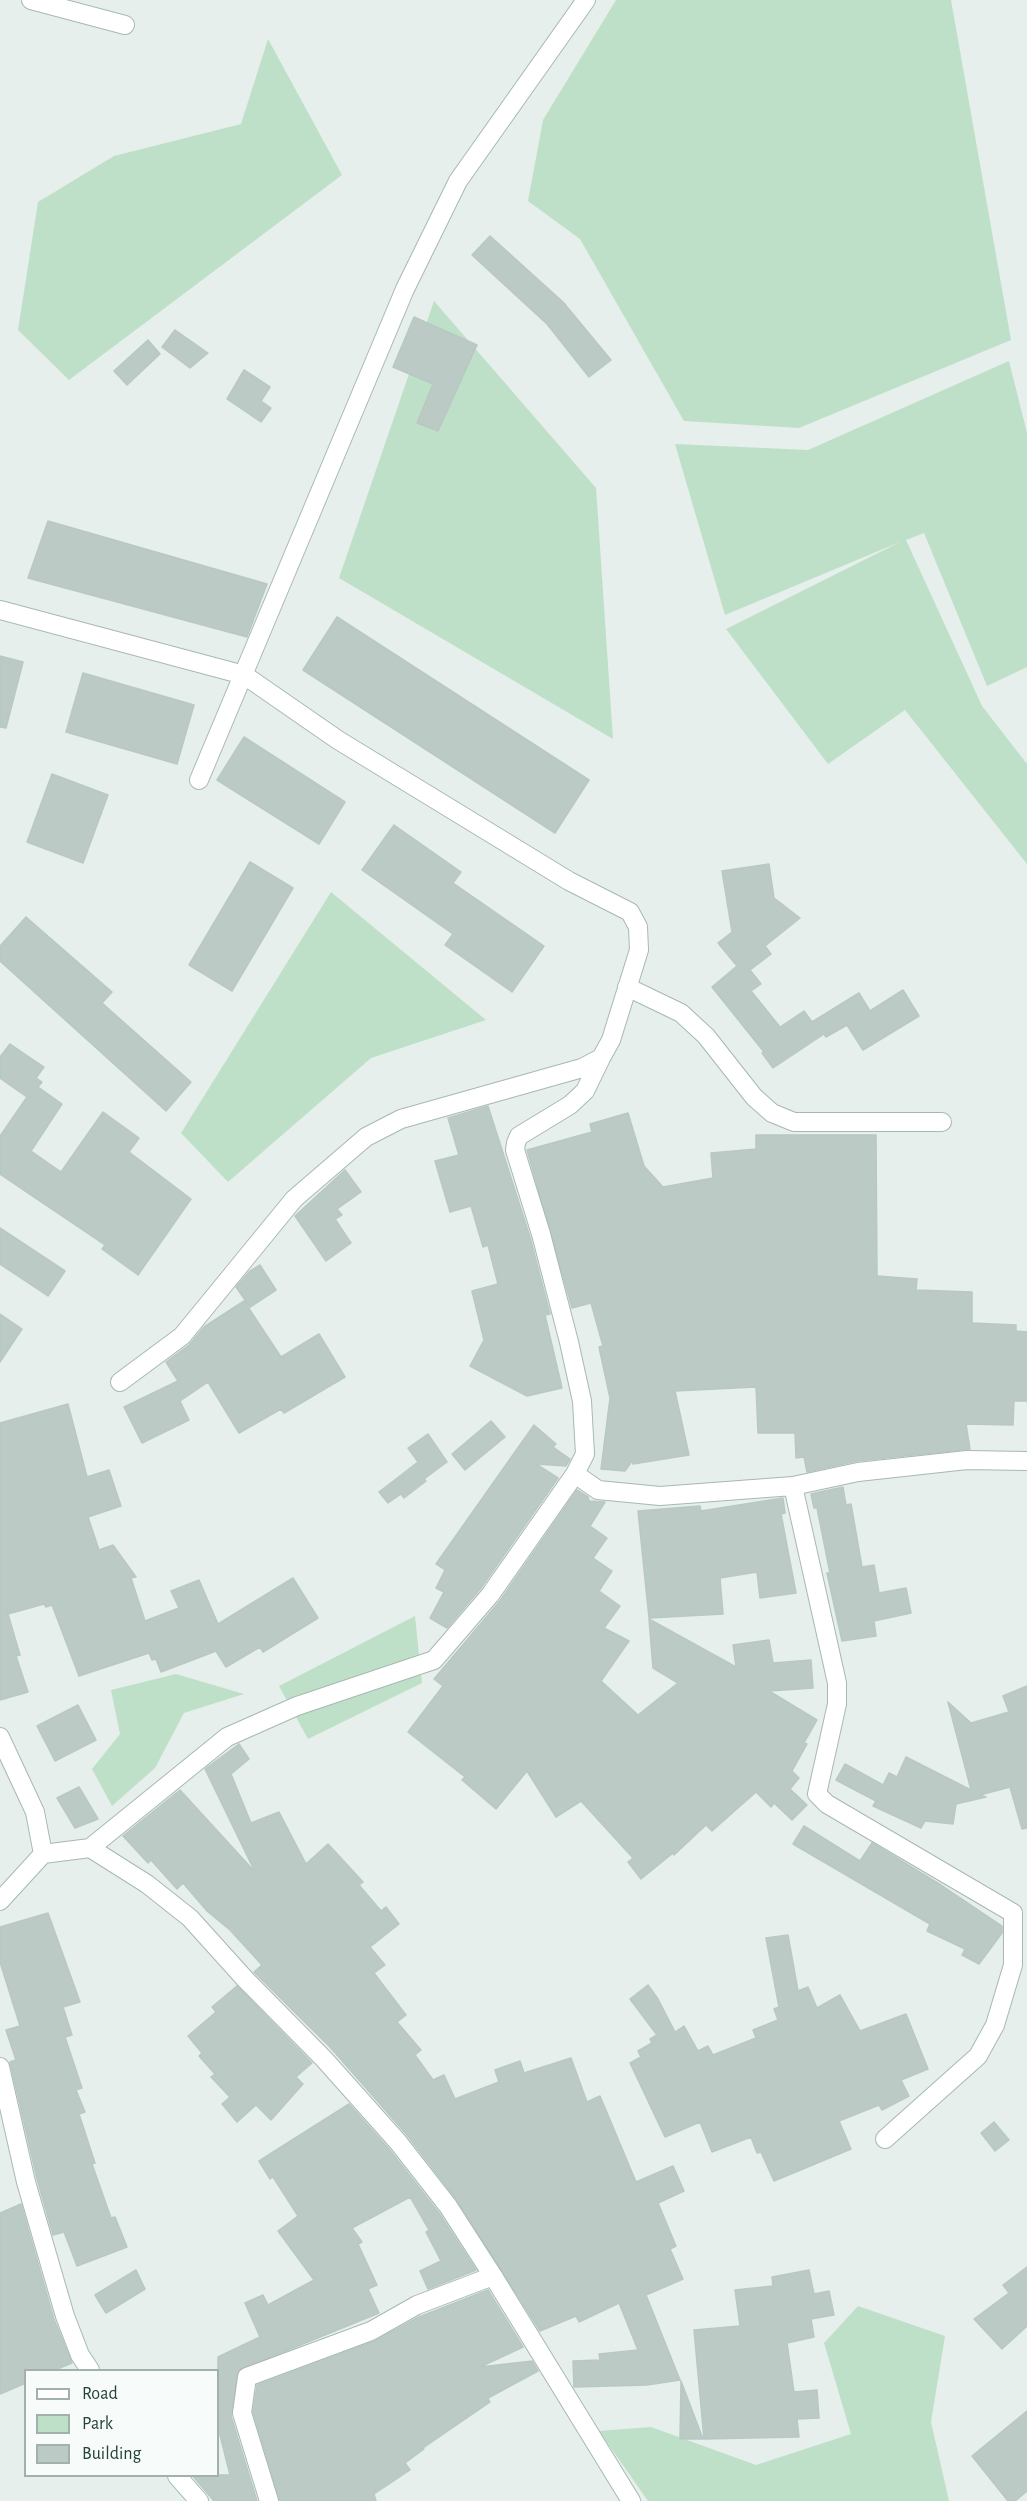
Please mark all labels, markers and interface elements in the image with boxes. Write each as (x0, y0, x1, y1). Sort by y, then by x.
legend (24, 2369, 219, 2477)
text: Road (82, 2385, 118, 2403)
text: Park (82, 2415, 113, 2433)
text: Building (82, 2445, 141, 2463)

